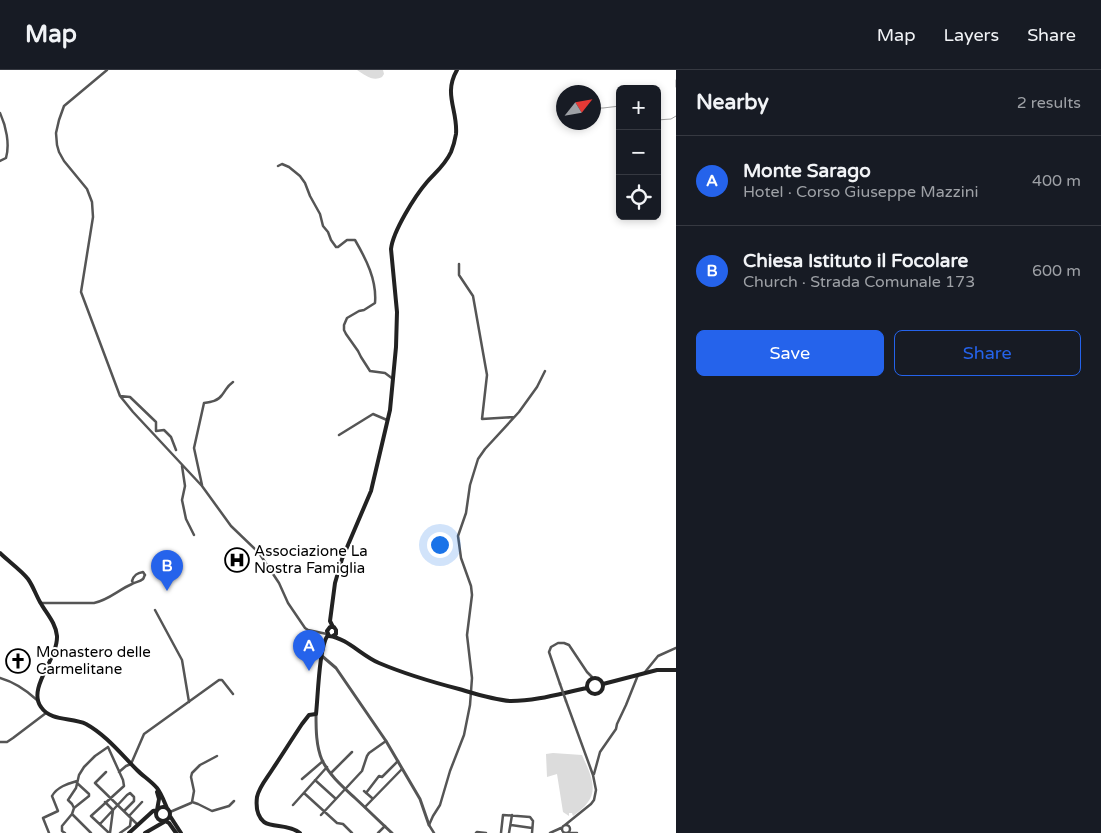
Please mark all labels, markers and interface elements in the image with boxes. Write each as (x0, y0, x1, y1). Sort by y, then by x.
text: Map (25, 20, 77, 49)
text: Map (877, 24, 916, 46)
text: Layers (944, 24, 999, 46)
text: Share (1027, 24, 1076, 46)
north arrow (556, 85, 601, 130)
map controls (616, 85, 661, 220)
button: + (616, 85, 661, 130)
text: Nearby (696, 90, 769, 115)
text: 2 results (1017, 93, 1081, 113)
button: − (616, 130, 661, 175)
text: Monte Sarago (743, 160, 871, 182)
text: A (706, 171, 718, 191)
text: 400 m (1032, 171, 1081, 191)
button: locate (616, 175, 661, 220)
text: Hotel · Corso Giuseppe Mazzini (743, 182, 978, 202)
text: Chiesa Istituto il Focolare (743, 250, 968, 272)
text: B (706, 261, 718, 281)
text: 600 m (1032, 261, 1081, 281)
text: Church · Strada Comunale 173 (743, 272, 975, 292)
button: Save (696, 330, 884, 376)
button: Share (894, 330, 1081, 376)
your location (427, 532, 453, 558)
place label: Associazione La Nostra Famiglia (254, 542, 368, 577)
hospital icon: Associazione La Nostra Famiglia (224, 547, 250, 573)
pin: B (151, 550, 183, 591)
pin: A (293, 630, 325, 671)
place label: Monastero delle Carmelitane (36, 643, 151, 678)
church icon: Monastero delle Carmelitane (5, 648, 31, 674)

